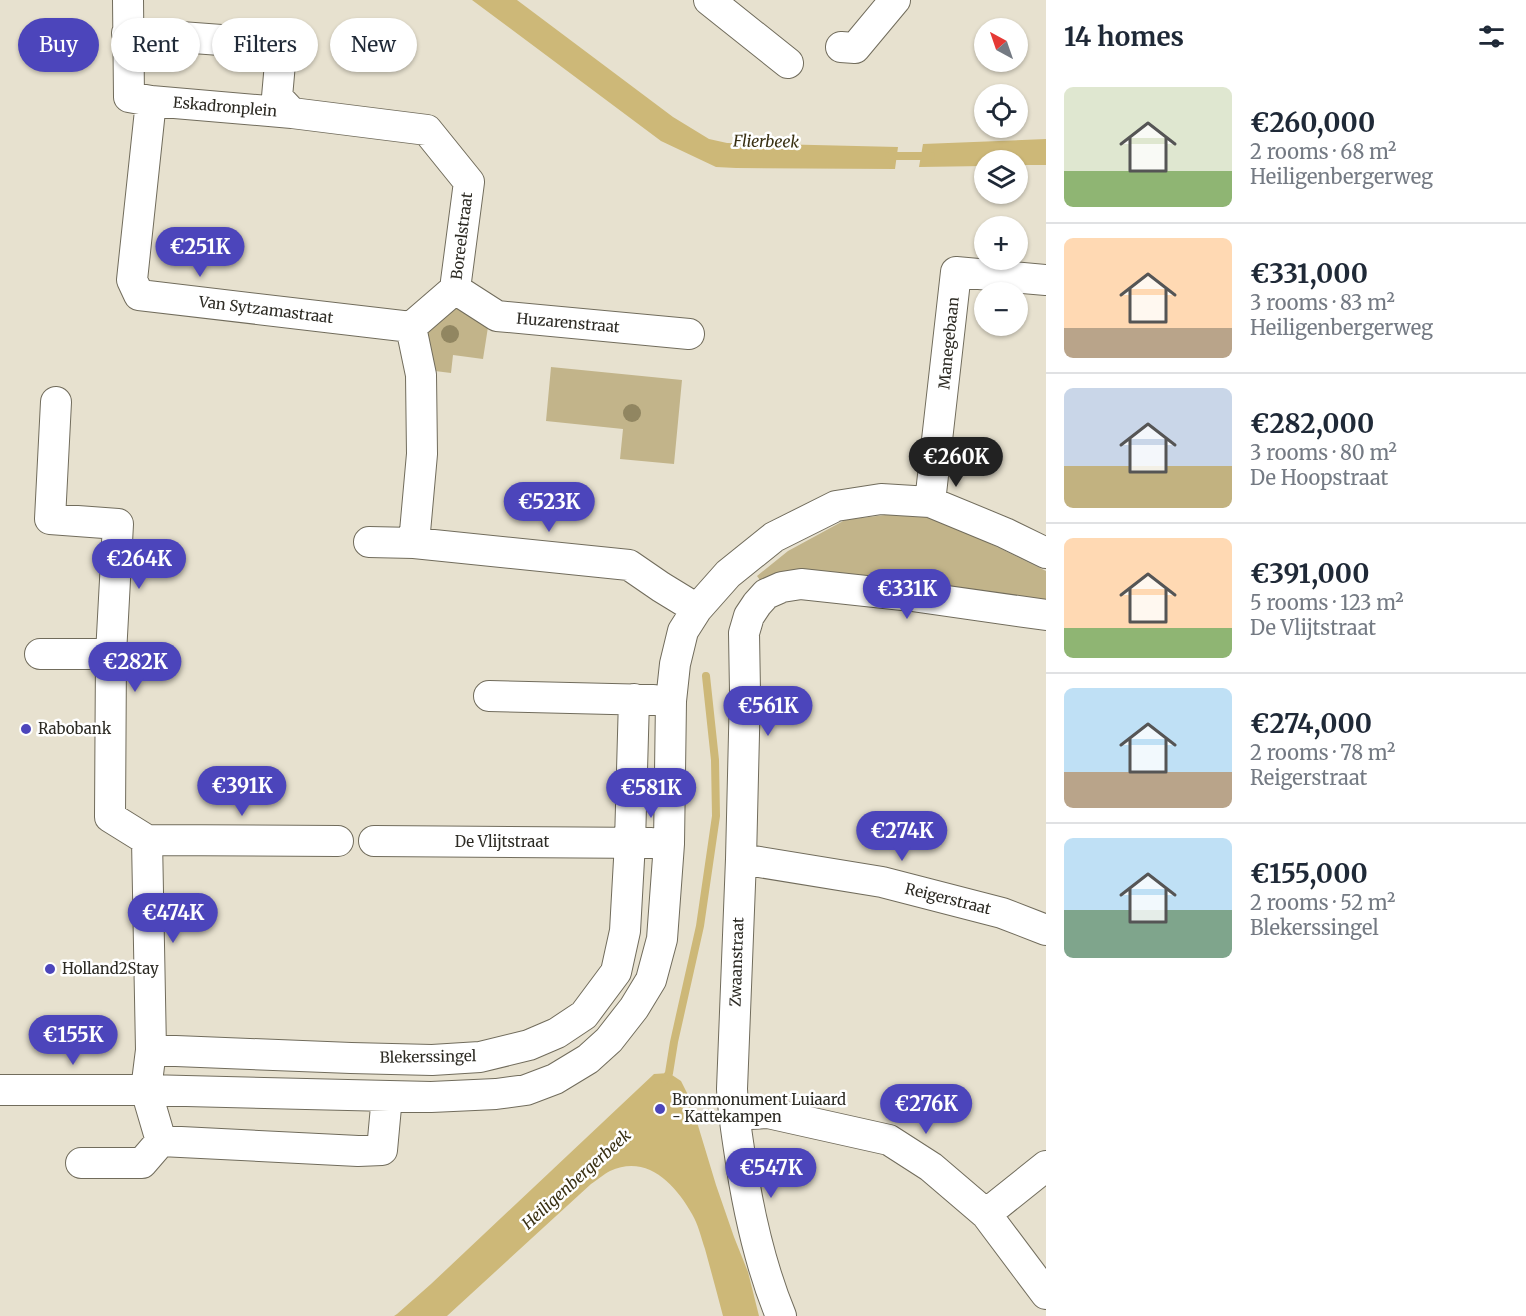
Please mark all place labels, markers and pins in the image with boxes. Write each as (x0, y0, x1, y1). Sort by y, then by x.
pin: €251K (158, 227, 242, 278)
pin: €260K (914, 437, 998, 488)
pin: €523K (507, 482, 591, 533)
pin: €264K (97, 539, 181, 590)
pin: €331K (865, 569, 949, 620)
pin: €282K (93, 642, 177, 693)
pin: €561K (726, 686, 810, 737)
place label: Rabobank (38, 719, 112, 738)
marker: Rabobank (19, 722, 33, 736)
pin: €391K (200, 766, 284, 817)
pin: €581K (609, 768, 693, 819)
pin: €274K (860, 811, 944, 862)
pin: €474K (131, 893, 215, 944)
place label: Holland2Stay (62, 959, 159, 978)
marker: Holland2Stay (43, 962, 57, 976)
pin: €155K (31, 1015, 115, 1066)
pin: €276K (884, 1084, 968, 1135)
place label: Bronmonument Luiaard - Kattekampen (672, 1090, 846, 1126)
marker: Bronmonument Luiaard - Kattekampen (653, 1102, 667, 1116)
pin: €547K (729, 1148, 813, 1199)

